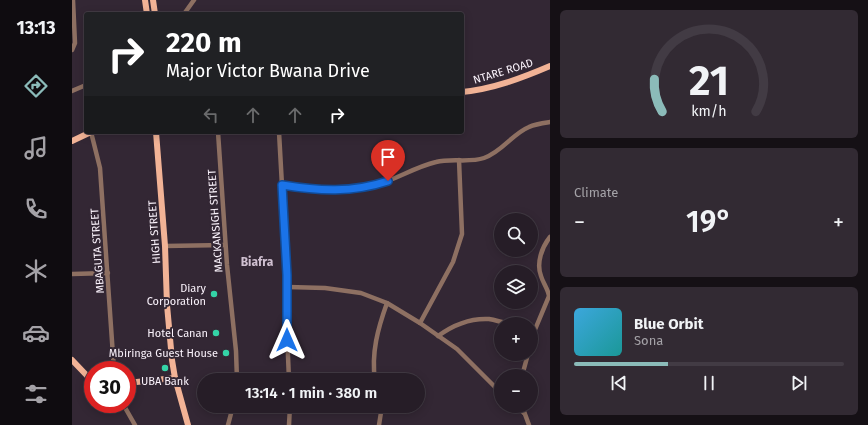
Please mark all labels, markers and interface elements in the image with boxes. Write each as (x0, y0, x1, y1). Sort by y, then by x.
text: 13:13 (16, 17, 56, 39)
text: 220 m (166, 26, 242, 59)
icon: right (100, 28, 152, 80)
street label: NTARE ROAD (472, 56, 535, 87)
text: 21 (689, 56, 729, 106)
text: Major Victor Bwana Drive (166, 60, 370, 82)
icon: directions (22, 72, 50, 100)
text: km/h (691, 103, 727, 120)
icon: left (200, 104, 222, 126)
icon: ahead (242, 104, 264, 126)
icon: ahead (284, 104, 306, 126)
icon: right (326, 104, 348, 126)
icon: music (22, 134, 50, 162)
pin (371, 140, 405, 181)
icon: arrive (377, 146, 399, 168)
street label: MACKANSIGH STREET (205, 169, 226, 273)
text: Climate (574, 185, 618, 200)
icon: phone (22, 195, 50, 223)
street label: HIGH STREET (146, 199, 163, 264)
text: 19° (686, 204, 732, 240)
street label: MBAGUTA STREET (88, 208, 107, 294)
text: − (574, 209, 585, 236)
text: + (833, 209, 844, 236)
map controls (494, 213, 538, 413)
button: search (494, 213, 538, 257)
district label: Biafra (241, 255, 274, 269)
icon: climate (22, 257, 50, 285)
button: layers (494, 265, 538, 309)
place label: Diary Corporation (147, 282, 207, 308)
marker: Diary Corporation (209, 289, 219, 299)
text: Blue Orbit (634, 315, 703, 333)
button: + (494, 317, 538, 361)
icon: car (22, 319, 50, 347)
position arrow (266, 319, 308, 361)
place label: Hotel Canan (147, 327, 208, 340)
marker: Hotel Canan (211, 328, 221, 338)
text: Sona (634, 333, 663, 348)
place label: Mbiringa Guest House (109, 347, 218, 360)
marker: Mbiringa Guest House (221, 348, 231, 358)
speed limit sign: 30 (84, 361, 136, 413)
marker: UBA Bank (160, 363, 170, 373)
button: − (494, 369, 538, 413)
icon: previous (608, 372, 630, 394)
icon: pause (698, 372, 720, 394)
icon: next (788, 372, 810, 394)
place label: UBA Bank (141, 375, 189, 388)
icon: filters (22, 380, 50, 408)
text: 13:14 · 1 min · 380 m (245, 384, 377, 402)

